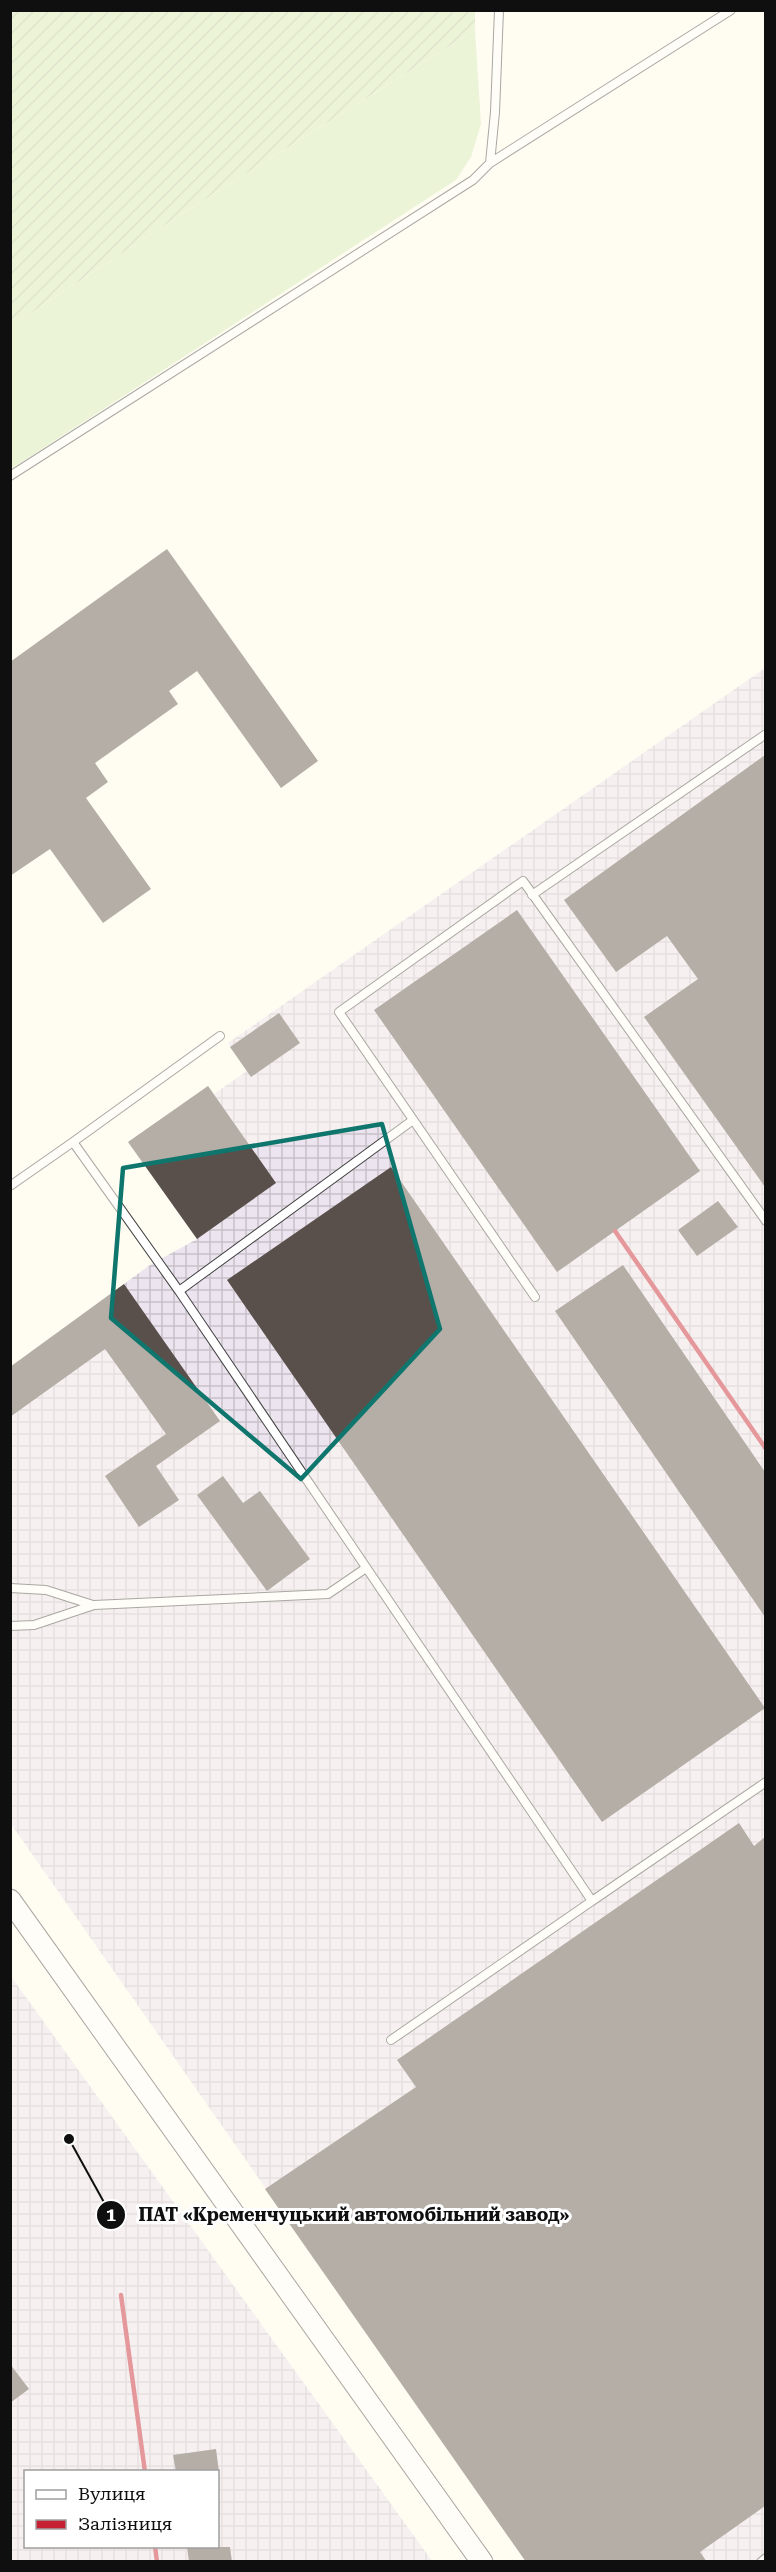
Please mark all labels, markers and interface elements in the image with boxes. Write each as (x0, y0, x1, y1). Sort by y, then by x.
callout: ПАТ «Кременчуцький автомобiльний завод» (96, 2197, 581, 2233)
text: 1 (106, 2204, 116, 2225)
text: ПАТ «Кременчуцький автомобiльний завод» (139, 2204, 570, 2225)
legend (24, 2470, 219, 2548)
text: Вулиця (78, 2483, 145, 2504)
text: Залізниця (78, 2513, 172, 2534)

